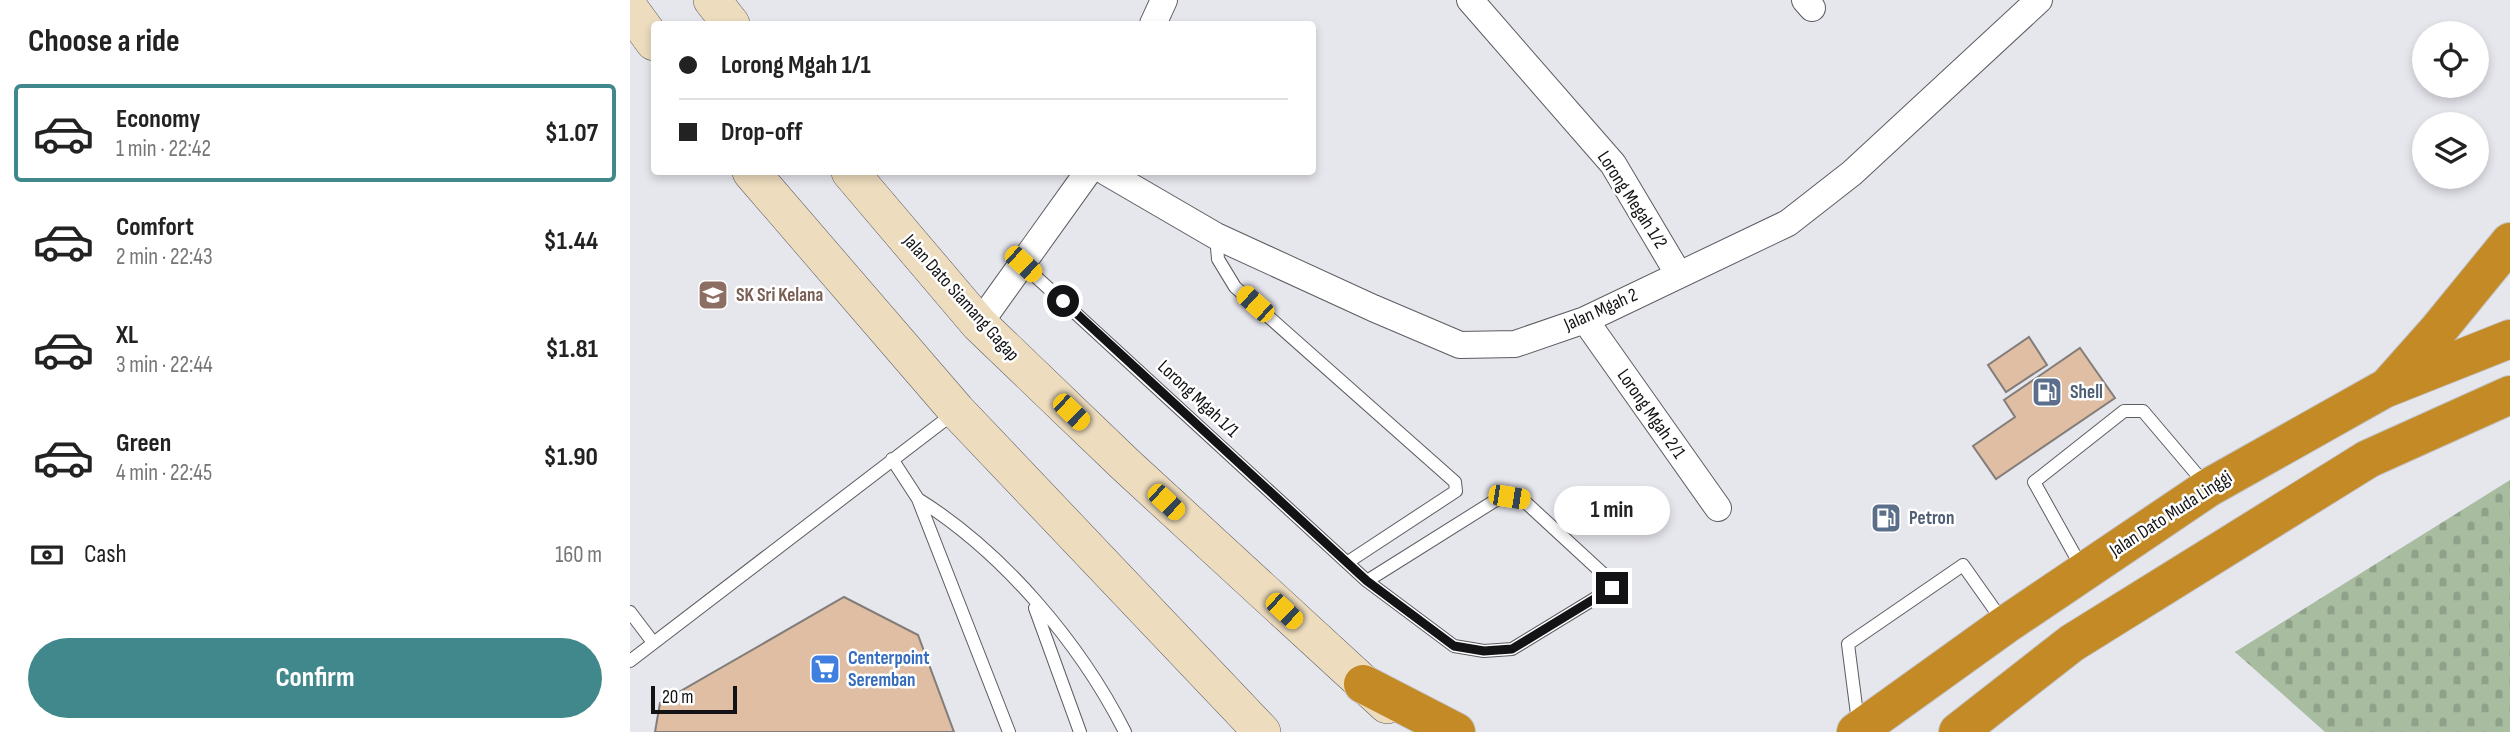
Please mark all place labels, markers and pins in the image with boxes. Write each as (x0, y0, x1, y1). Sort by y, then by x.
school or university icon: SK Sri Kelana (696, 278, 730, 312)
place label: SK Sri Kelana (736, 284, 823, 307)
fuel station icon: Shell (2030, 375, 2064, 409)
place label: Shell (2070, 381, 2103, 404)
fuel station icon: Petron (1869, 501, 1903, 535)
place label: Petron (1909, 507, 1954, 530)
place label: Centerpoint Seremban (848, 647, 930, 692)
supermarket icon: Centerpoint Seremban (808, 652, 842, 686)

